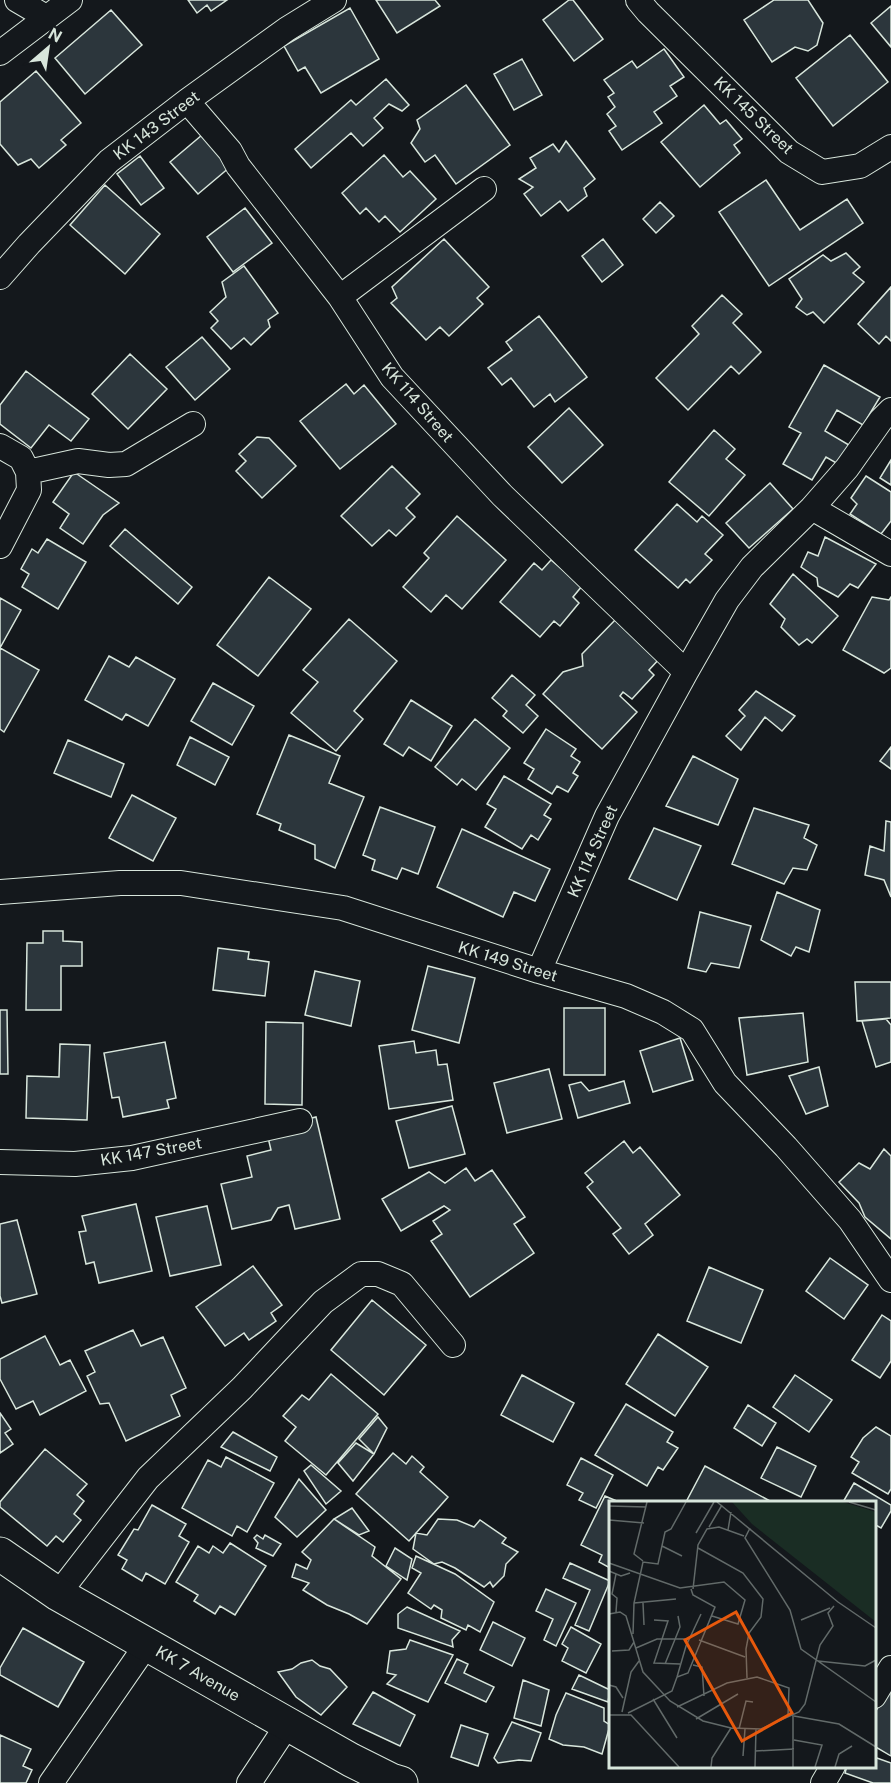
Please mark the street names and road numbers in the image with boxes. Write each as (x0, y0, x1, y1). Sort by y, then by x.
street label: KK 145 Street (710, 73, 797, 158)
street label: KK 143 Street (109, 87, 203, 164)
street label: KK 114 Street (378, 359, 457, 446)
street label: KK 114 Street (564, 802, 621, 900)
street label: KK 149 Street (456, 937, 560, 986)
street label: KK 147 Street (99, 1133, 203, 1170)
street label: KK 7 Avenue (152, 1642, 243, 1705)

